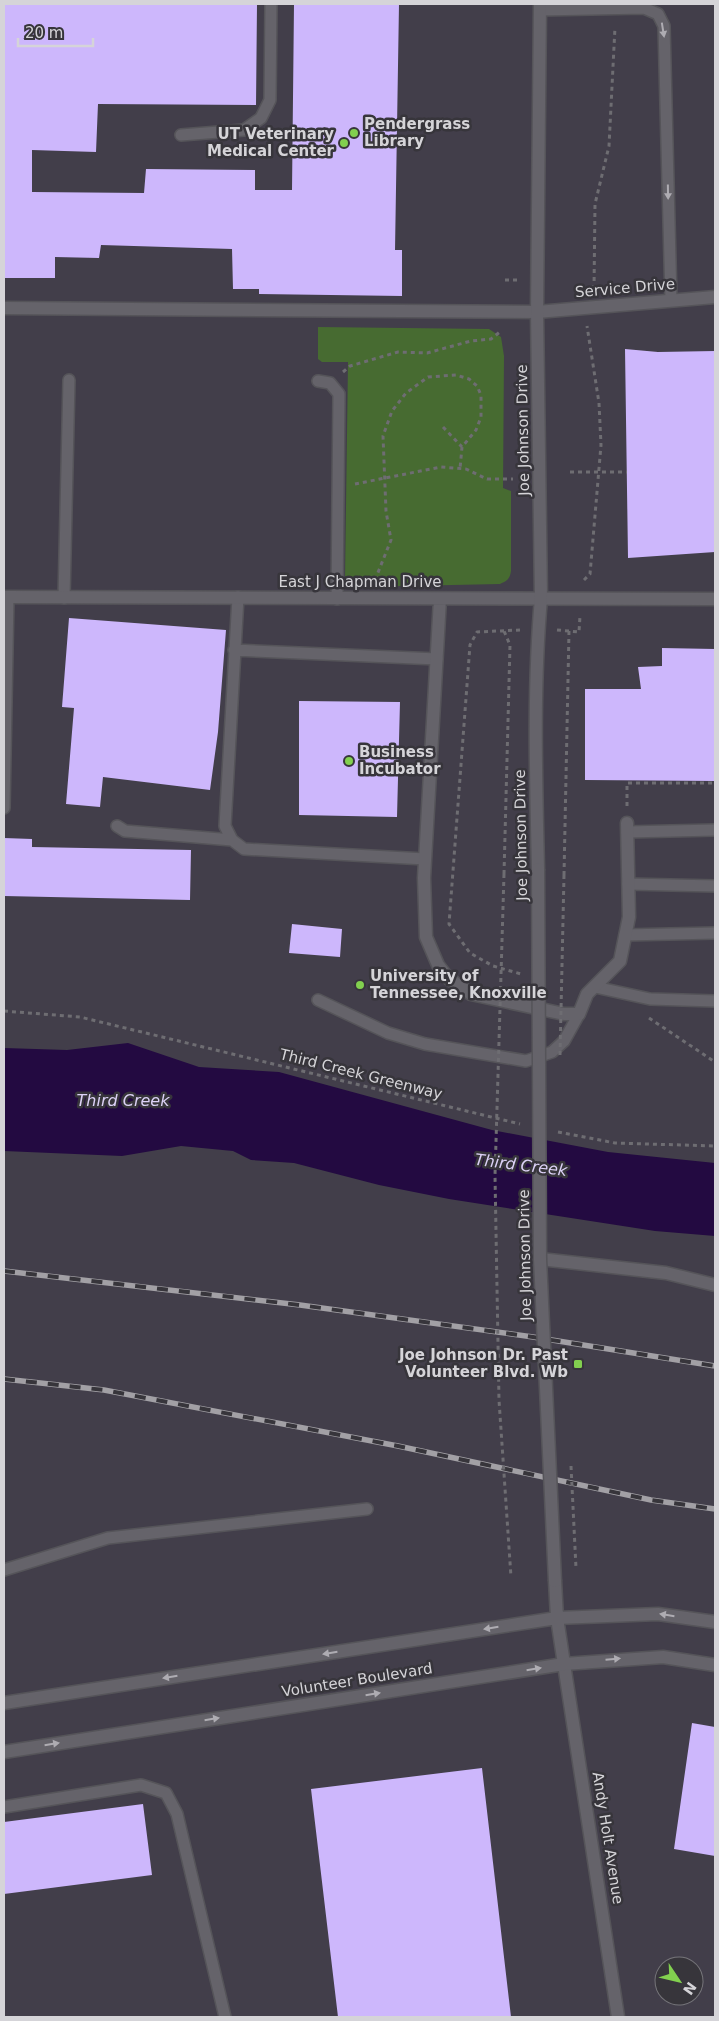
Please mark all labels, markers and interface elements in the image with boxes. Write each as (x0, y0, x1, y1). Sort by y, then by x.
scale bar (18, 15, 92, 47)
one-way arrow (659, 23, 667, 39)
text: 20 m (25, 24, 63, 42)
place label: Pendergrass Library (364, 115, 470, 150)
place label: UT Veterinary Medical Center (207, 125, 335, 160)
marker: Pendergrass Library (348, 127, 360, 139)
marker: UT Veterinary Medical Center (338, 137, 350, 149)
one-way arrow (664, 185, 672, 201)
street label: Service Drive (574, 275, 676, 301)
street label: Joe Johnson Drive (513, 364, 533, 497)
street label: East J Chapman Drive (278, 573, 442, 591)
place label: Business Incubator (359, 743, 441, 778)
marker: Business Incubator (343, 755, 355, 767)
street label: Joe Johnson Drive (511, 769, 531, 902)
place label: University of Tennessee, Knoxville (370, 967, 547, 1002)
marker: University of Tennessee, Knoxville (354, 979, 366, 991)
street label: Third Creek Greenway (277, 1045, 444, 1103)
water label: Third Creek (77, 1091, 170, 1110)
water label: Third Creek (474, 1150, 569, 1180)
street label: Joe Johnson Drive (515, 1189, 535, 1322)
place label: Joe Johnson Dr. Past Volunteer Blvd. Wb (398, 1346, 568, 1381)
marker: Joe Johnson Dr. Past Volunteer Blvd. Wb (572, 1358, 584, 1370)
one-way arrow (659, 1611, 675, 1619)
one-way arrow (483, 1624, 499, 1632)
one-way arrow (322, 1649, 338, 1657)
one-way arrow (605, 1655, 621, 1663)
street label: Volunteer Boulevard (280, 1659, 434, 1701)
one-way arrow (526, 1665, 542, 1673)
one-way arrow (162, 1674, 178, 1682)
one-way arrow (365, 1690, 381, 1698)
one-way arrow (205, 1715, 221, 1723)
one-way arrow (44, 1740, 60, 1748)
street label: Andy Holt Avenue (589, 1770, 627, 1906)
north arrow (654, 1956, 704, 2006)
text: N (680, 1979, 700, 1998)

